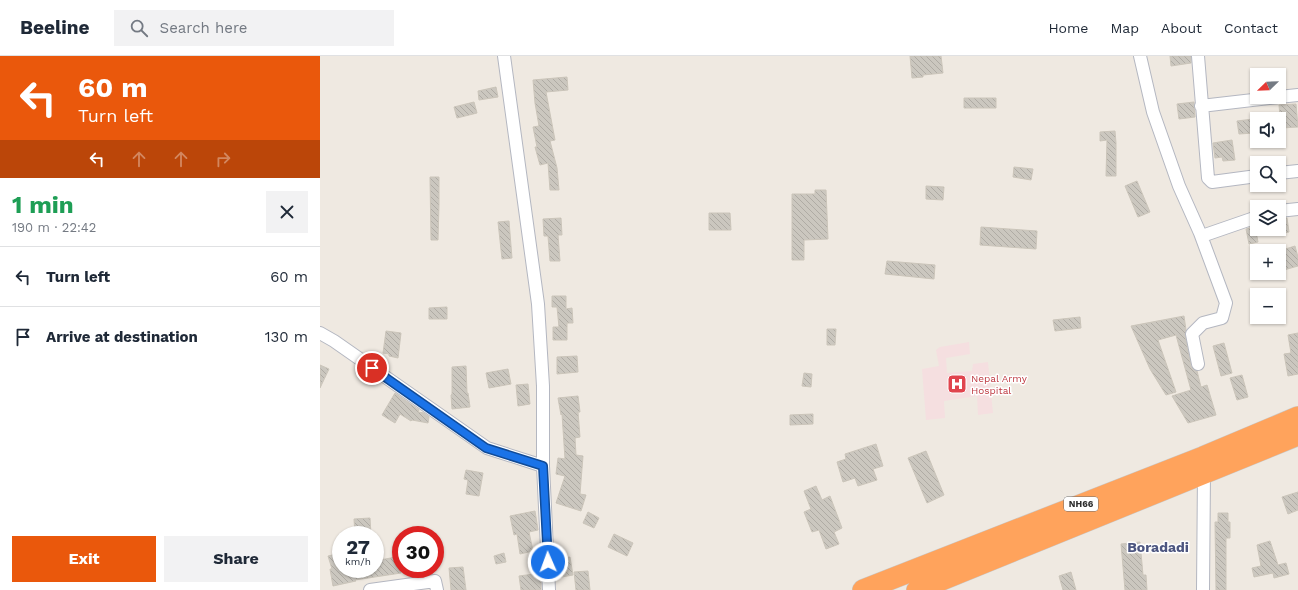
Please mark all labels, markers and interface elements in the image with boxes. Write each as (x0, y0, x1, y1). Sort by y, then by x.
search box (114, 10, 394, 46)
text: Beeline (20, 16, 90, 39)
icon: search (128, 17, 150, 39)
text: Search here (160, 19, 247, 37)
text: Home (1048, 20, 1088, 36)
text: Map (1110, 20, 1139, 36)
text: About (1161, 20, 1202, 36)
text: Contact (1224, 20, 1278, 36)
north arrow (1250, 68, 1286, 104)
map controls (1250, 68, 1286, 324)
text: 60 m (78, 71, 148, 104)
icon: left (12, 72, 64, 124)
text: Turn left (78, 105, 153, 126)
button: sound (1250, 112, 1286, 148)
icon: left (86, 148, 108, 170)
icon: ahead (128, 148, 150, 170)
icon: ahead (170, 148, 192, 170)
icon: right (212, 148, 234, 170)
button: search (1250, 156, 1286, 192)
text: 1 min (12, 191, 74, 219)
button: close (266, 191, 308, 233)
button: layers (1250, 200, 1286, 236)
text: 190 m · 22:42 (12, 220, 96, 235)
button: + (1250, 244, 1286, 280)
icon: left (12, 266, 34, 288)
text: Turn left (46, 268, 110, 286)
text: 60 m (270, 268, 308, 286)
button: − (1250, 288, 1286, 324)
icon: arrive (12, 326, 34, 348)
text: Arrive at destination (46, 328, 198, 346)
text: 130 m (265, 328, 308, 346)
pin (355, 351, 389, 385)
icon: arrive (361, 357, 383, 379)
hospital icon: Nepal Army Hospital (946, 373, 968, 395)
place label: Nepal Army Hospital (971, 373, 1028, 396)
road number: NH66 (1064, 497, 1098, 511)
speed limit sign: 30 (392, 526, 444, 578)
text: 27 (346, 535, 370, 559)
button: Exit (12, 536, 156, 582)
button: Share (164, 536, 308, 582)
district label: Boradadi (1127, 539, 1189, 555)
position arrow (527, 541, 569, 583)
text: km/h (345, 556, 371, 567)

